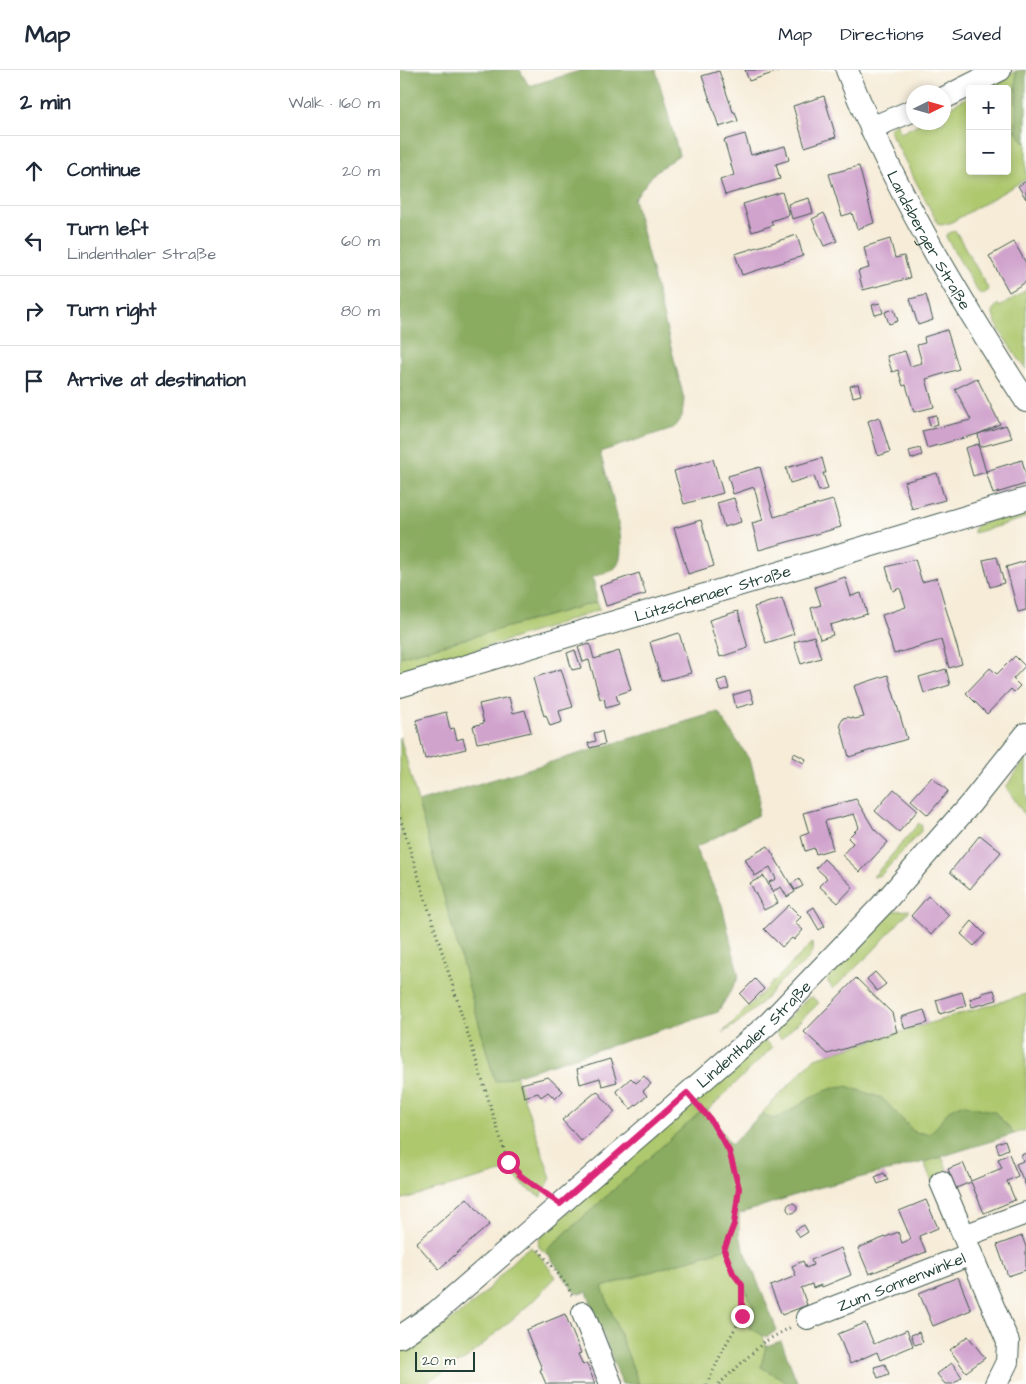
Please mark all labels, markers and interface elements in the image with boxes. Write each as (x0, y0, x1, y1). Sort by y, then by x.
text: Map (25, 18, 70, 52)
text: Map (778, 22, 812, 47)
text: Directions (840, 22, 924, 47)
text: Saved (952, 22, 1001, 47)
north arrow (906, 85, 951, 130)
map controls (966, 85, 1011, 175)
button: + (966, 85, 1011, 130)
text: 2 min (20, 88, 70, 117)
text: Walk · 160 m (288, 92, 380, 114)
button: − (966, 130, 1011, 175)
icon: ahead (20, 157, 48, 185)
text: Continue (67, 157, 141, 184)
text: 20 m (342, 160, 380, 182)
street label: Landsberger Straße (881, 167, 976, 314)
text: Turn left (67, 216, 148, 243)
icon: left (20, 227, 48, 255)
text: 60 m (341, 230, 380, 252)
text: Lindenthaler Straße (67, 243, 216, 265)
icon: right (20, 297, 48, 325)
text: Turn right (67, 297, 156, 324)
text: 80 m (341, 300, 380, 322)
icon: arrive (20, 367, 48, 395)
text: Arrive at destination (67, 367, 246, 394)
street label: Lützschenaer Straße (632, 560, 794, 627)
street label: Lindenthaler Straße (692, 976, 816, 1093)
route start (497, 1151, 520, 1174)
street label: Zum Sonnenwinkel (834, 1247, 969, 1317)
route end (731, 1305, 754, 1328)
scale bar (415, 1349, 475, 1372)
text: 20 m (422, 1351, 455, 1371)

